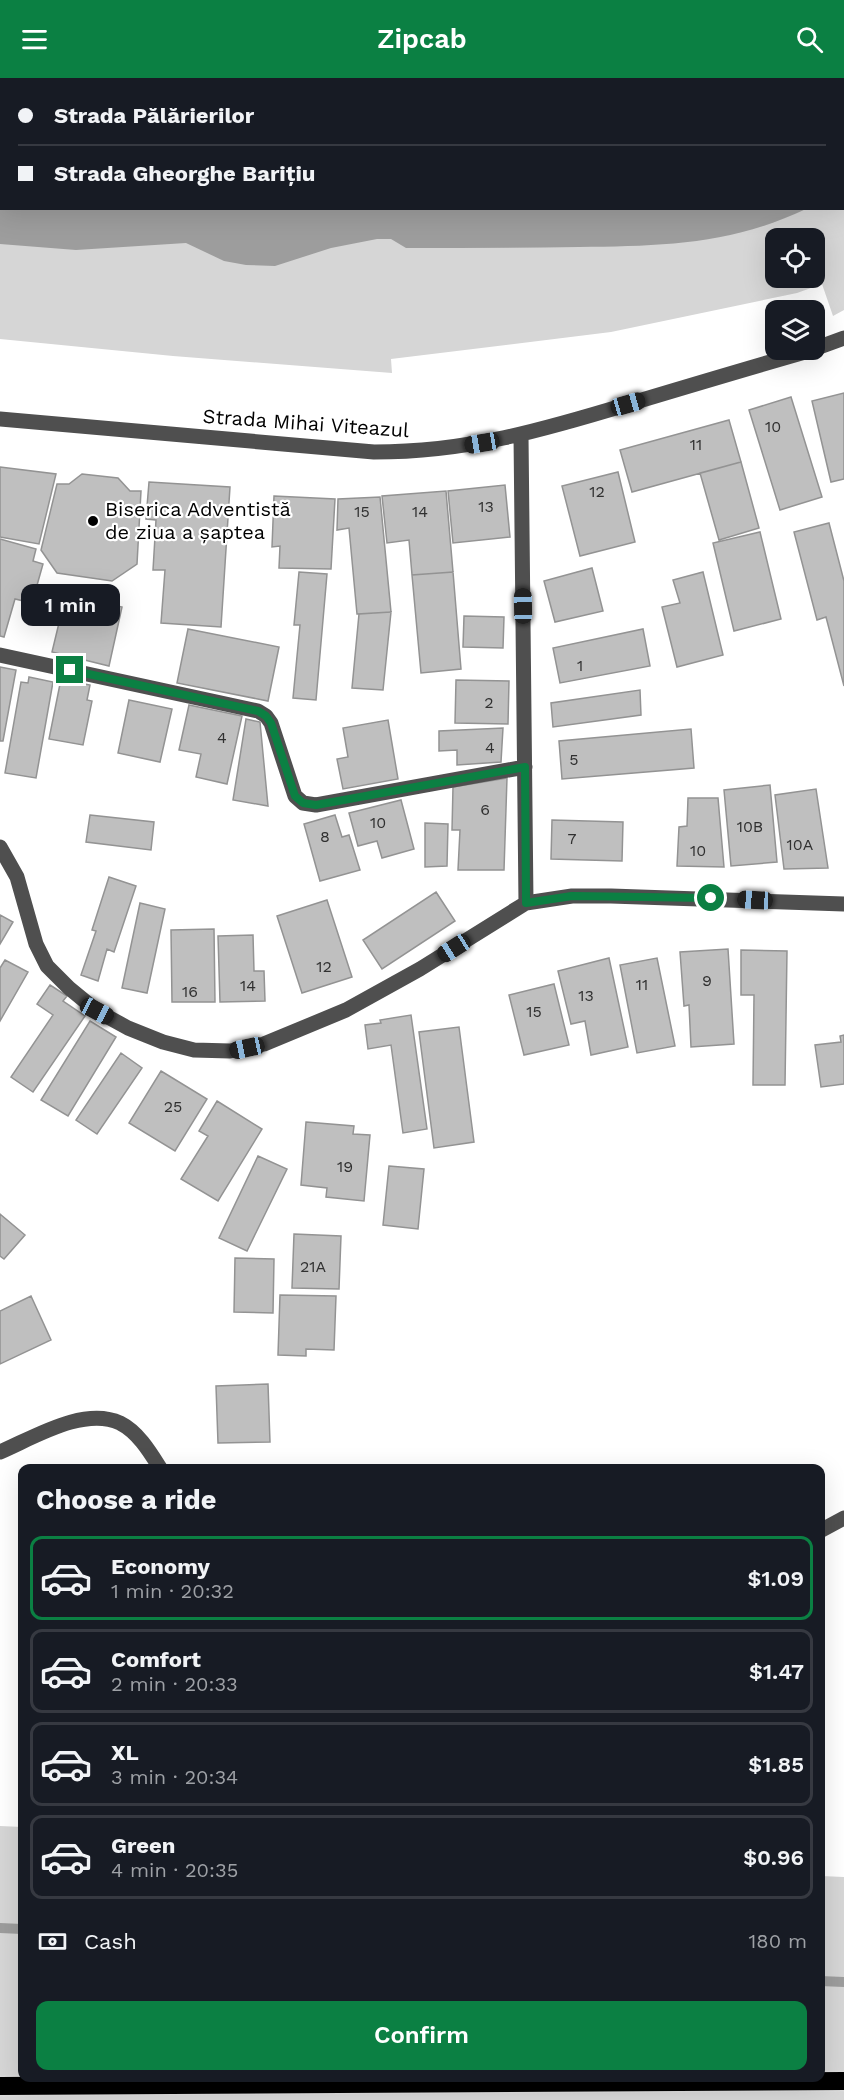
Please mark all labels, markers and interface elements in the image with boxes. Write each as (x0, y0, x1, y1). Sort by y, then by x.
icon: menu (18, 23, 51, 56)
text: Zipcab (377, 23, 467, 55)
icon: search (793, 23, 826, 56)
text: Strada Pălărierilor (54, 103, 254, 128)
text: Strada Gheorghe Barițiu (54, 161, 315, 186)
map controls (765, 228, 825, 360)
button: locate (765, 228, 825, 288)
button: layers (765, 300, 825, 360)
car (608, 390, 648, 418)
street label: Strada Mihai Viteazul (202, 404, 410, 442)
house number: 10 (765, 417, 781, 436)
car (463, 431, 501, 455)
house number: 11 (690, 435, 702, 454)
house number: 12 (589, 482, 605, 501)
place label: Biserica Adventistă de ziua a șaptea (105, 497, 291, 544)
house number: 13 (478, 497, 494, 516)
house number: 15 (354, 502, 370, 521)
house number: 14 (412, 502, 428, 521)
marker: Biserica Adventistă de ziua a șaptea (86, 514, 100, 528)
callout: 1 min (20, 583, 119, 625)
car (514, 588, 532, 624)
text: 1 min (45, 593, 96, 617)
route end (56, 656, 83, 683)
house number: 1 (577, 656, 583, 675)
house number: 2 (484, 693, 494, 712)
house number: 4 (217, 728, 227, 747)
house number: 4 (485, 738, 495, 757)
house number: 5 (569, 750, 579, 769)
house number: 6 (480, 800, 490, 819)
house number: 10 (370, 813, 386, 832)
house number: 10B (737, 817, 763, 836)
house number: 8 (320, 827, 330, 846)
house number: 7 (568, 829, 577, 848)
house number: 10A (787, 835, 814, 854)
house number: 10 (690, 841, 706, 860)
route start (697, 884, 724, 911)
car (737, 890, 773, 910)
car (434, 931, 474, 965)
house number: 12 (316, 957, 332, 976)
house number: 9 (702, 971, 712, 990)
house number: 11 (636, 975, 648, 994)
house number: 14 (240, 976, 256, 995)
house number: 16 (182, 982, 198, 1001)
house number: 13 (578, 986, 594, 1005)
car (77, 995, 117, 1027)
house number: 15 (526, 1002, 542, 1021)
car (228, 1035, 266, 1061)
house number: 25 (164, 1097, 182, 1116)
house number: 19 (337, 1157, 353, 1176)
house number: 21A (300, 1257, 326, 1276)
text: Choose a ride (36, 1484, 216, 1516)
icon: car (39, 1551, 93, 1605)
text: Economy (111, 1554, 210, 1579)
text: $1.09 (747, 1566, 804, 1591)
text: 1 min · 20:32 (111, 1579, 234, 1603)
icon: car (39, 1644, 93, 1698)
text: Comfort (111, 1647, 201, 1672)
text: $1.47 (749, 1659, 804, 1684)
text: 2 min · 20:33 (111, 1672, 238, 1696)
icon: car (39, 1737, 93, 1791)
text: XL (111, 1740, 139, 1765)
text: $1.85 (748, 1752, 804, 1777)
text: 3 min · 20:34 (111, 1765, 238, 1789)
icon: car (39, 1830, 93, 1884)
text: Green (111, 1833, 175, 1858)
text: $0.96 (743, 1845, 804, 1870)
text: 4 min · 20:35 (111, 1858, 238, 1882)
icon: cash (36, 1925, 69, 1958)
text: Cash (84, 1929, 137, 1954)
text: 180 m (749, 1929, 807, 1953)
button: Confirm (36, 2001, 807, 2070)

